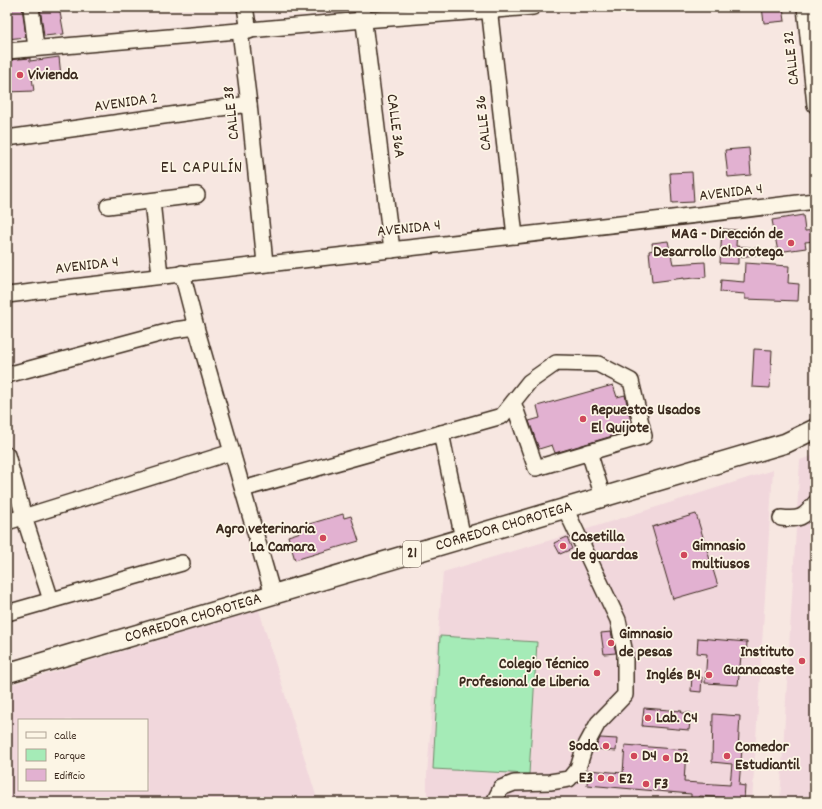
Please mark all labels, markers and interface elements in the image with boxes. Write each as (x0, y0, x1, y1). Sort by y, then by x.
street label: CALLE 32 (778, 30, 806, 86)
place label: Vivienda (28, 64, 79, 87)
marker: Vivienda (15, 70, 25, 80)
street label: CALLE 38 (218, 85, 246, 141)
street label: AVENIDA 2 (93, 87, 159, 119)
street label: CALLE 36A (380, 93, 410, 160)
street label: CALLE 36 (470, 94, 498, 152)
district label: EL CAPULÍN (161, 157, 243, 181)
street label: AVENIDA 4 (698, 178, 764, 208)
street label: AVENIDA 4 (376, 214, 442, 244)
place label: MAG - Dirección de Desarrollo Chorotega (653, 223, 784, 264)
marker: MAG - Dirección de Desarrollo Chorotega (786, 238, 796, 248)
street label: AVENIDA 4 (54, 251, 120, 281)
place label: Repuestos Usados El Quijote (591, 399, 701, 440)
marker: Repuestos Usados El Quijote (578, 414, 588, 424)
street label: CORREDOR CHOROTEGA (433, 495, 575, 557)
place label: Agro veterinaria La Camara (216, 518, 316, 559)
place label: Casetilla de guardas (571, 526, 639, 567)
marker: Agro veterinaria La Camara (318, 533, 328, 543)
place label: Gimnasio multiusos (692, 535, 750, 576)
road number: 21 (403, 541, 421, 567)
marker: Casetilla de guardas (558, 541, 568, 551)
marker: Gimnasio multiusos (679, 550, 689, 560)
street label: CORREDOR CHOROTEGA (122, 587, 264, 649)
place label: Gimnasio de pesas (619, 623, 673, 664)
marker: Gimnasio de pesas (606, 638, 616, 648)
place label: Instituto Guanacaste (723, 641, 794, 682)
place label: Colegio Técnico Profesional de Liberia (459, 653, 590, 694)
marker: Instituto Guanacaste (797, 656, 807, 666)
place label: Inglés B4 (646, 664, 701, 687)
marker: Colegio Técnico Profesional de Liberia (592, 668, 602, 678)
marker: Inglés B4 (704, 670, 714, 680)
place label: Lab. C4 (656, 707, 698, 730)
marker: Lab. C4 (643, 713, 653, 723)
legend (18, 719, 148, 791)
text: Calle (54, 728, 77, 745)
place label: Soda (569, 735, 599, 758)
place label: Comedor Estudiantil (735, 736, 800, 777)
marker: Soda (601, 741, 611, 751)
place label: D4 (642, 745, 657, 768)
place label: D2 (674, 747, 689, 770)
text: Parque (54, 748, 85, 765)
marker: D4 (629, 751, 639, 761)
marker: Comedor Estudiantil (722, 751, 732, 761)
marker: D2 (661, 753, 671, 763)
place label: E3 (579, 767, 593, 790)
text: Edificio (54, 768, 85, 785)
place label: E2 (619, 768, 633, 791)
marker: E3 (596, 773, 606, 783)
place label: F3 (654, 773, 668, 796)
marker: E2 (606, 774, 616, 784)
marker: F3 (641, 779, 651, 789)

